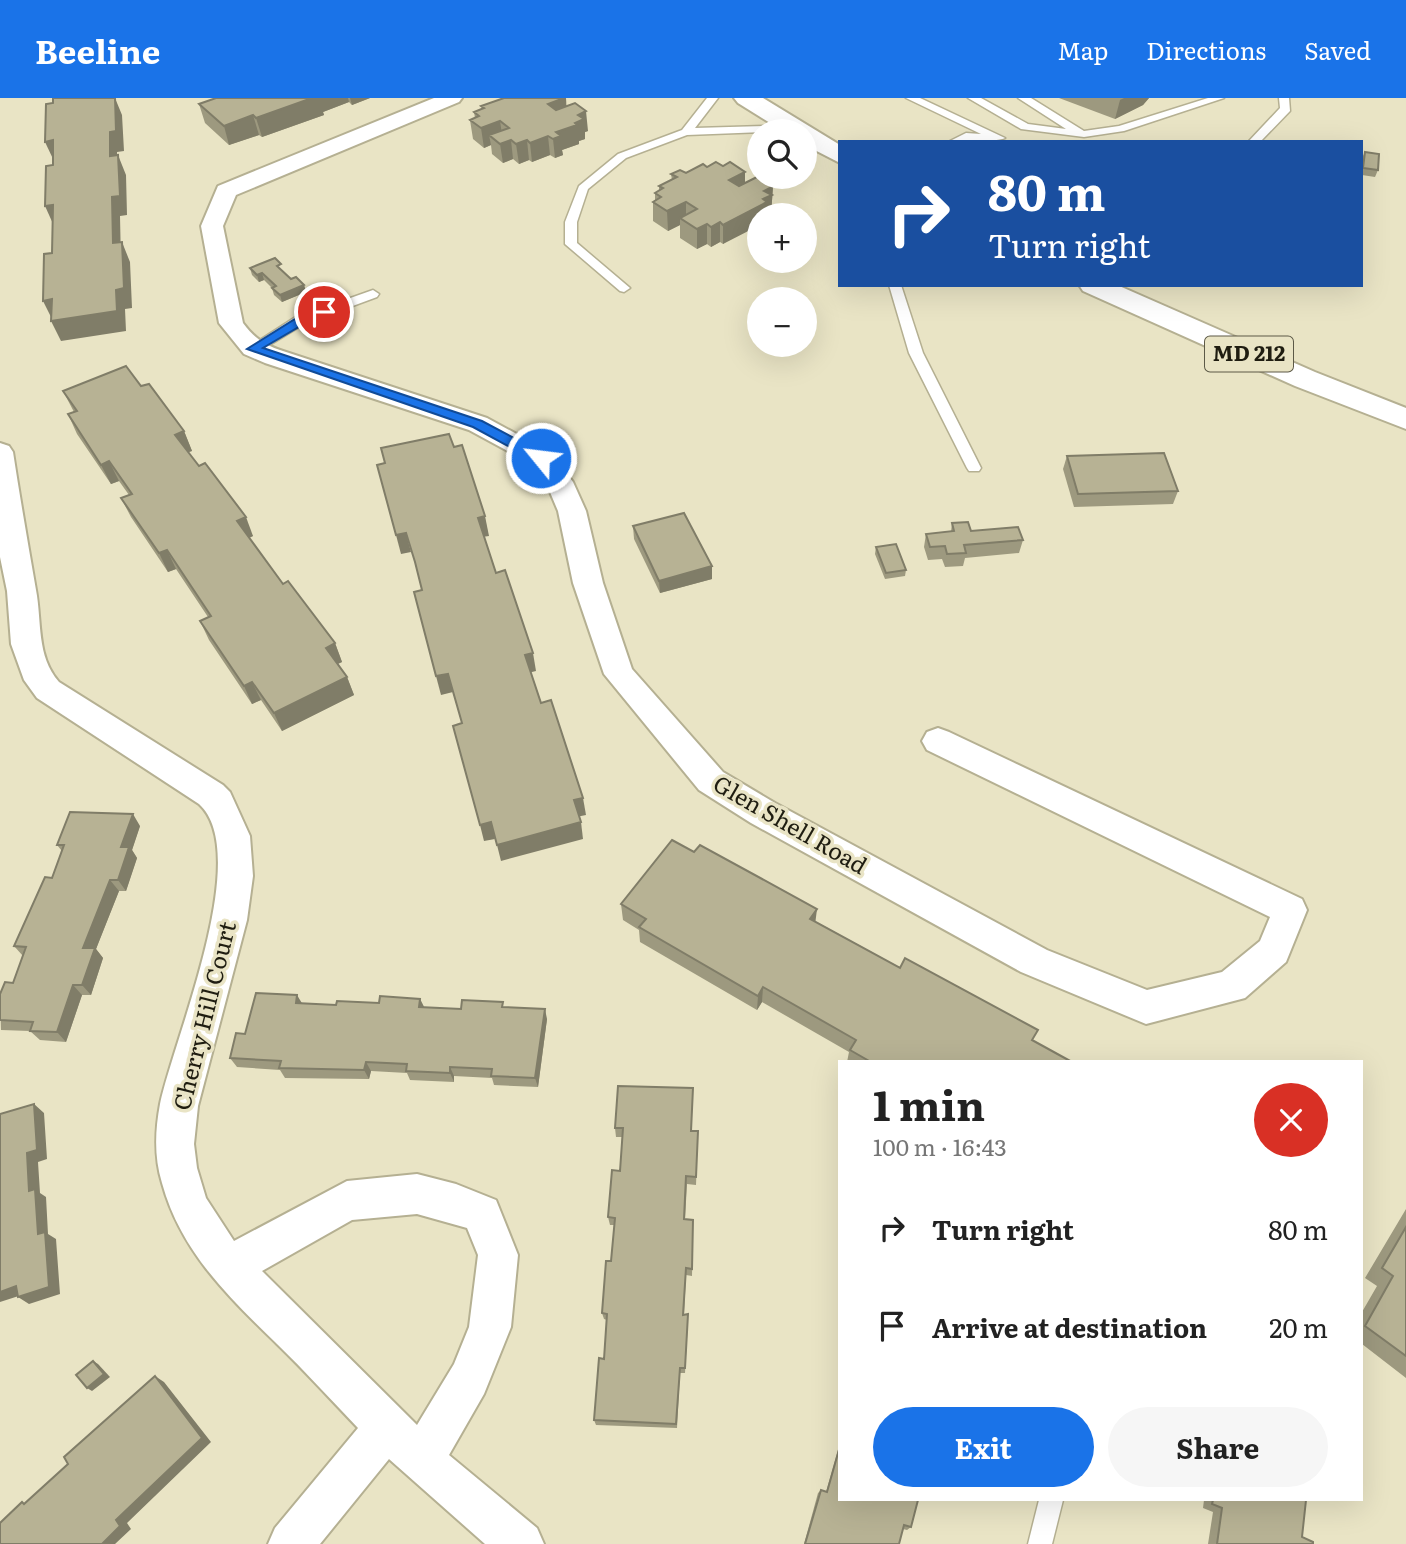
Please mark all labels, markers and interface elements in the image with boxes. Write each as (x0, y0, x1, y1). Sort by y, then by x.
text: Beeline (35, 25, 160, 74)
text: Map (1057, 32, 1108, 67)
text: Directions (1146, 32, 1266, 67)
text: Saved (1304, 32, 1371, 67)
map controls (747, 119, 817, 357)
button: search (747, 119, 817, 189)
text: 80 m (988, 153, 1106, 226)
icon: right (873, 168, 964, 259)
button: + (747, 203, 817, 273)
text: Turn right (988, 220, 1150, 268)
pin (294, 282, 354, 342)
button: − (747, 287, 817, 357)
icon: arrive (305, 293, 343, 331)
road number: MD 212 (1205, 336, 1293, 372)
position arrow (504, 421, 578, 495)
street label: Glen Shell Road (708, 765, 874, 881)
street label: Cherry Hill Court (163, 917, 243, 1113)
text: 1 min (873, 1072, 985, 1134)
button: close (1254, 1083, 1328, 1157)
text: 100 m · 16:43 (873, 1129, 1007, 1163)
icon: right (873, 1209, 911, 1247)
text: Turn right (932, 1209, 1074, 1248)
text: 80 m (1268, 1209, 1328, 1248)
icon: arrive (873, 1307, 911, 1345)
text: Arrive at destination (932, 1307, 1207, 1346)
text: 20 m (1269, 1307, 1328, 1346)
button: Exit (873, 1407, 1094, 1487)
button: Share (1108, 1407, 1328, 1487)

